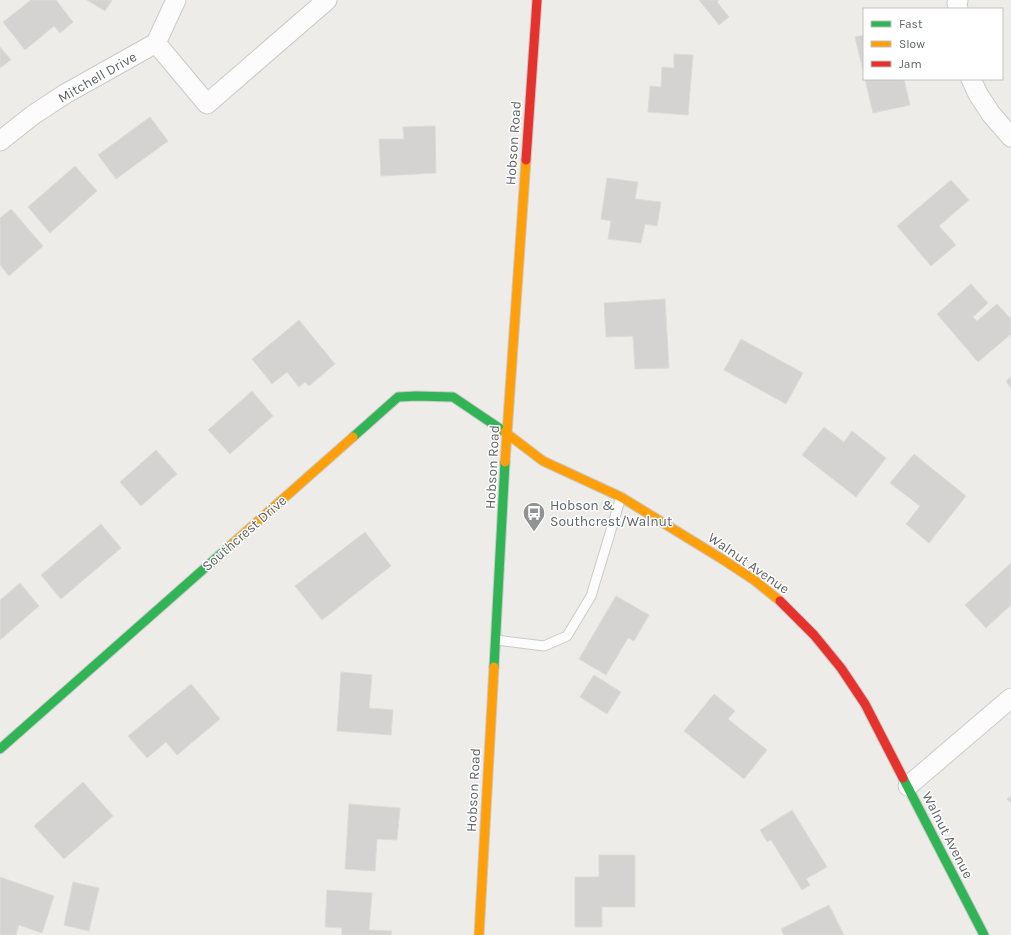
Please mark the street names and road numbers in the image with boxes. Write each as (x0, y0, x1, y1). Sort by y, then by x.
street label: Mitchell Drive (55, 48, 140, 107)
street label: Hobson Road (502, 100, 525, 186)
street label: Hobson Road (482, 424, 503, 510)
street label: Southcrest Drive (199, 492, 290, 575)
street label: Walnut Avenue (705, 529, 793, 598)
street label: Hobson Road (463, 747, 484, 833)
street label: Walnut Avenue (918, 789, 977, 882)

